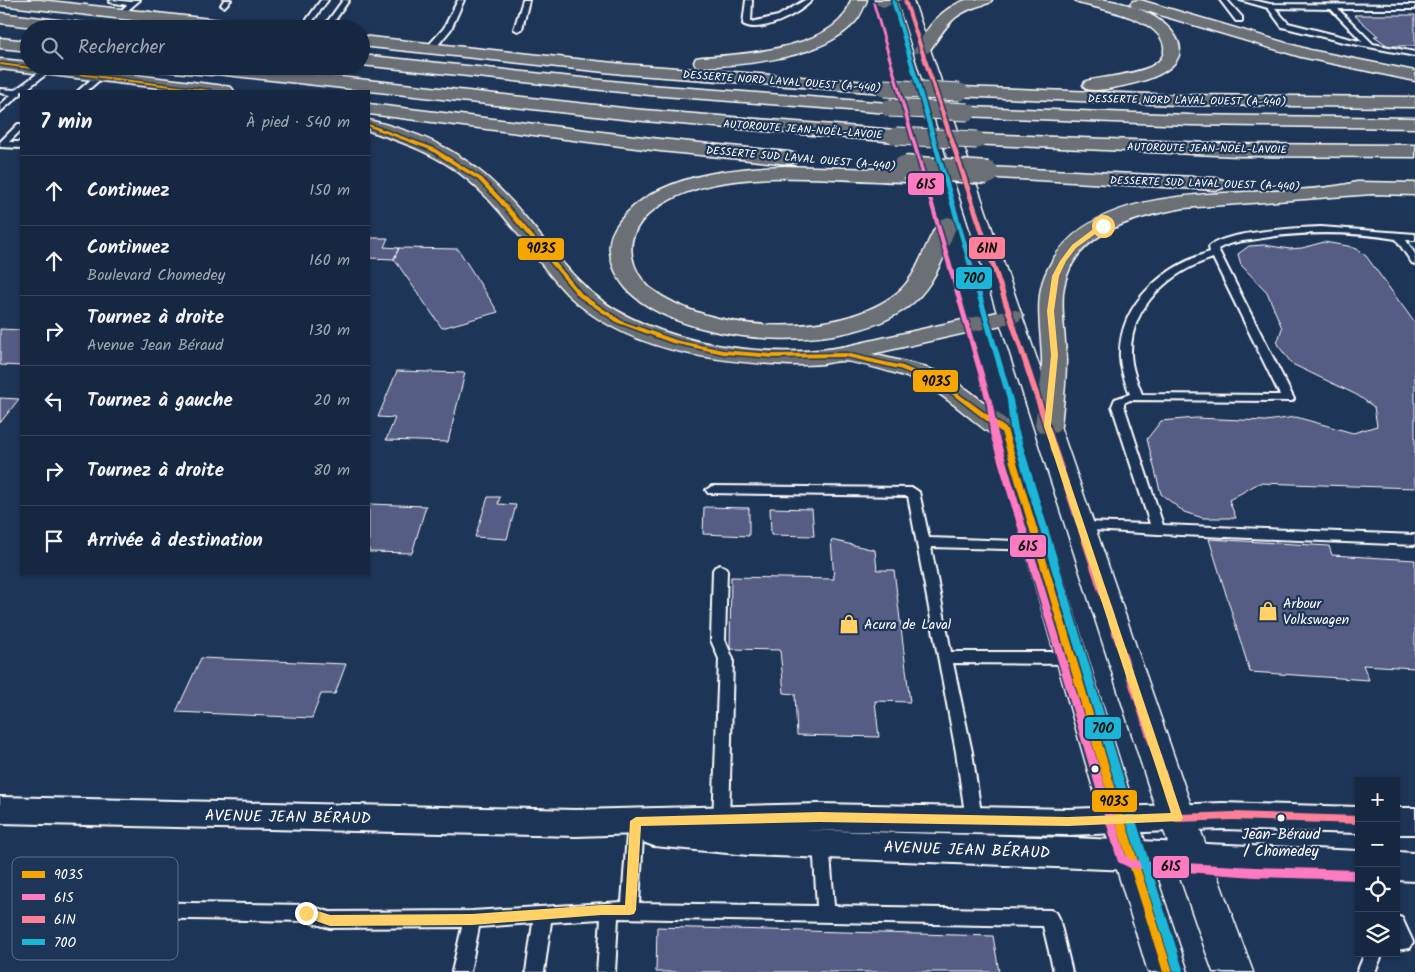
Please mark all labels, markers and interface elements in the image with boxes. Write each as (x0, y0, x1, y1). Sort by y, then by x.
search box (20, 20, 370, 75)
text: Rechercher (78, 33, 165, 63)
icon: search (38, 34, 66, 62)
street label: DESSERTE NORD LAVAL OUEST (A-440) (682, 66, 882, 98)
street label: DESSERTE NORD LAVAL OUEST (A-440) (1087, 90, 1286, 112)
text: 7 min (40, 106, 92, 139)
text: À pied · 540 m (246, 110, 350, 135)
street label: AUTOROUTE JEAN-NOËL-LAVOIE (723, 115, 884, 145)
street label: AUTOROUTE JEAN-NOËL-LAVOIE (1127, 139, 1288, 159)
street label: DESSERTE SUD LAVAL OUEST (A-440) (705, 142, 897, 176)
line badge: 61S (907, 172, 945, 196)
street label: DESSERTE SUD LAVAL OUEST (A-440) (1109, 172, 1300, 196)
text: 61S (916, 174, 936, 196)
text: Continuez (87, 176, 170, 206)
icon: ahead (40, 177, 68, 205)
text: 150 m (309, 178, 350, 203)
route start (1092, 215, 1115, 238)
text: Continuez (87, 233, 170, 263)
line badge: 61N (968, 236, 1006, 260)
line badge: 903S (517, 237, 565, 261)
text: 903S (526, 238, 556, 260)
text: 61N (977, 238, 997, 260)
icon: ahead (40, 247, 68, 275)
text: 160 m (309, 248, 350, 273)
text: Boulevard Chomedey (87, 263, 225, 288)
line badge: 70O (955, 266, 993, 290)
text: 70O (963, 268, 986, 290)
text: Tournez à droite (87, 303, 224, 333)
icon: right (40, 317, 68, 345)
text: 130 m (309, 318, 350, 343)
text: Avenue Jean Béraud (87, 333, 223, 358)
line badge: 903S (912, 369, 959, 393)
text: 903S (921, 371, 951, 393)
text: Tournez à gauche (87, 386, 233, 416)
icon: left (40, 387, 68, 415)
text: 20 m (314, 388, 350, 413)
text: Tournez à droite (87, 456, 224, 486)
icon: right (40, 457, 68, 485)
text: 80 m (313, 458, 350, 483)
text: Arrivée à destination (87, 526, 263, 556)
icon: arrive (40, 527, 68, 555)
line badge: 61S (1009, 534, 1047, 558)
text: 61S (1018, 536, 1038, 558)
place label: Arbour Volkswagen (1283, 593, 1349, 631)
shop icon: Arbour Volkswagen (1257, 600, 1279, 622)
shop icon: Acura de Laval (838, 613, 860, 635)
place label: Acura de Laval (864, 614, 952, 636)
line badge: 70O (1084, 716, 1122, 740)
text: 70O (1092, 718, 1115, 740)
unlabelled marker (1090, 764, 1100, 774)
map controls (1355, 777, 1400, 957)
button: + (1355, 777, 1400, 822)
line badge: 903S (1091, 789, 1138, 813)
text: 903S (1099, 791, 1129, 813)
street label: AVENUE JEAN BÉRAUD (205, 804, 371, 831)
marker: Jean-Béraud / Chomedey (1276, 813, 1286, 823)
button: − (1355, 822, 1400, 867)
place label: Jean-Béraud / Chomedey (1242, 823, 1321, 864)
street label: AVENUE JEAN BÉRAUD (883, 835, 1050, 866)
line badge: 61S (1152, 855, 1190, 879)
text: 61S (1161, 856, 1181, 878)
legend (12, 857, 178, 960)
text: 903S (54, 864, 84, 886)
button: locate (1355, 867, 1400, 912)
text: 61S (54, 887, 74, 909)
route end (295, 902, 318, 925)
text: 61N (54, 909, 76, 931)
button: layers (1355, 912, 1400, 957)
text: 70O (54, 932, 76, 954)

